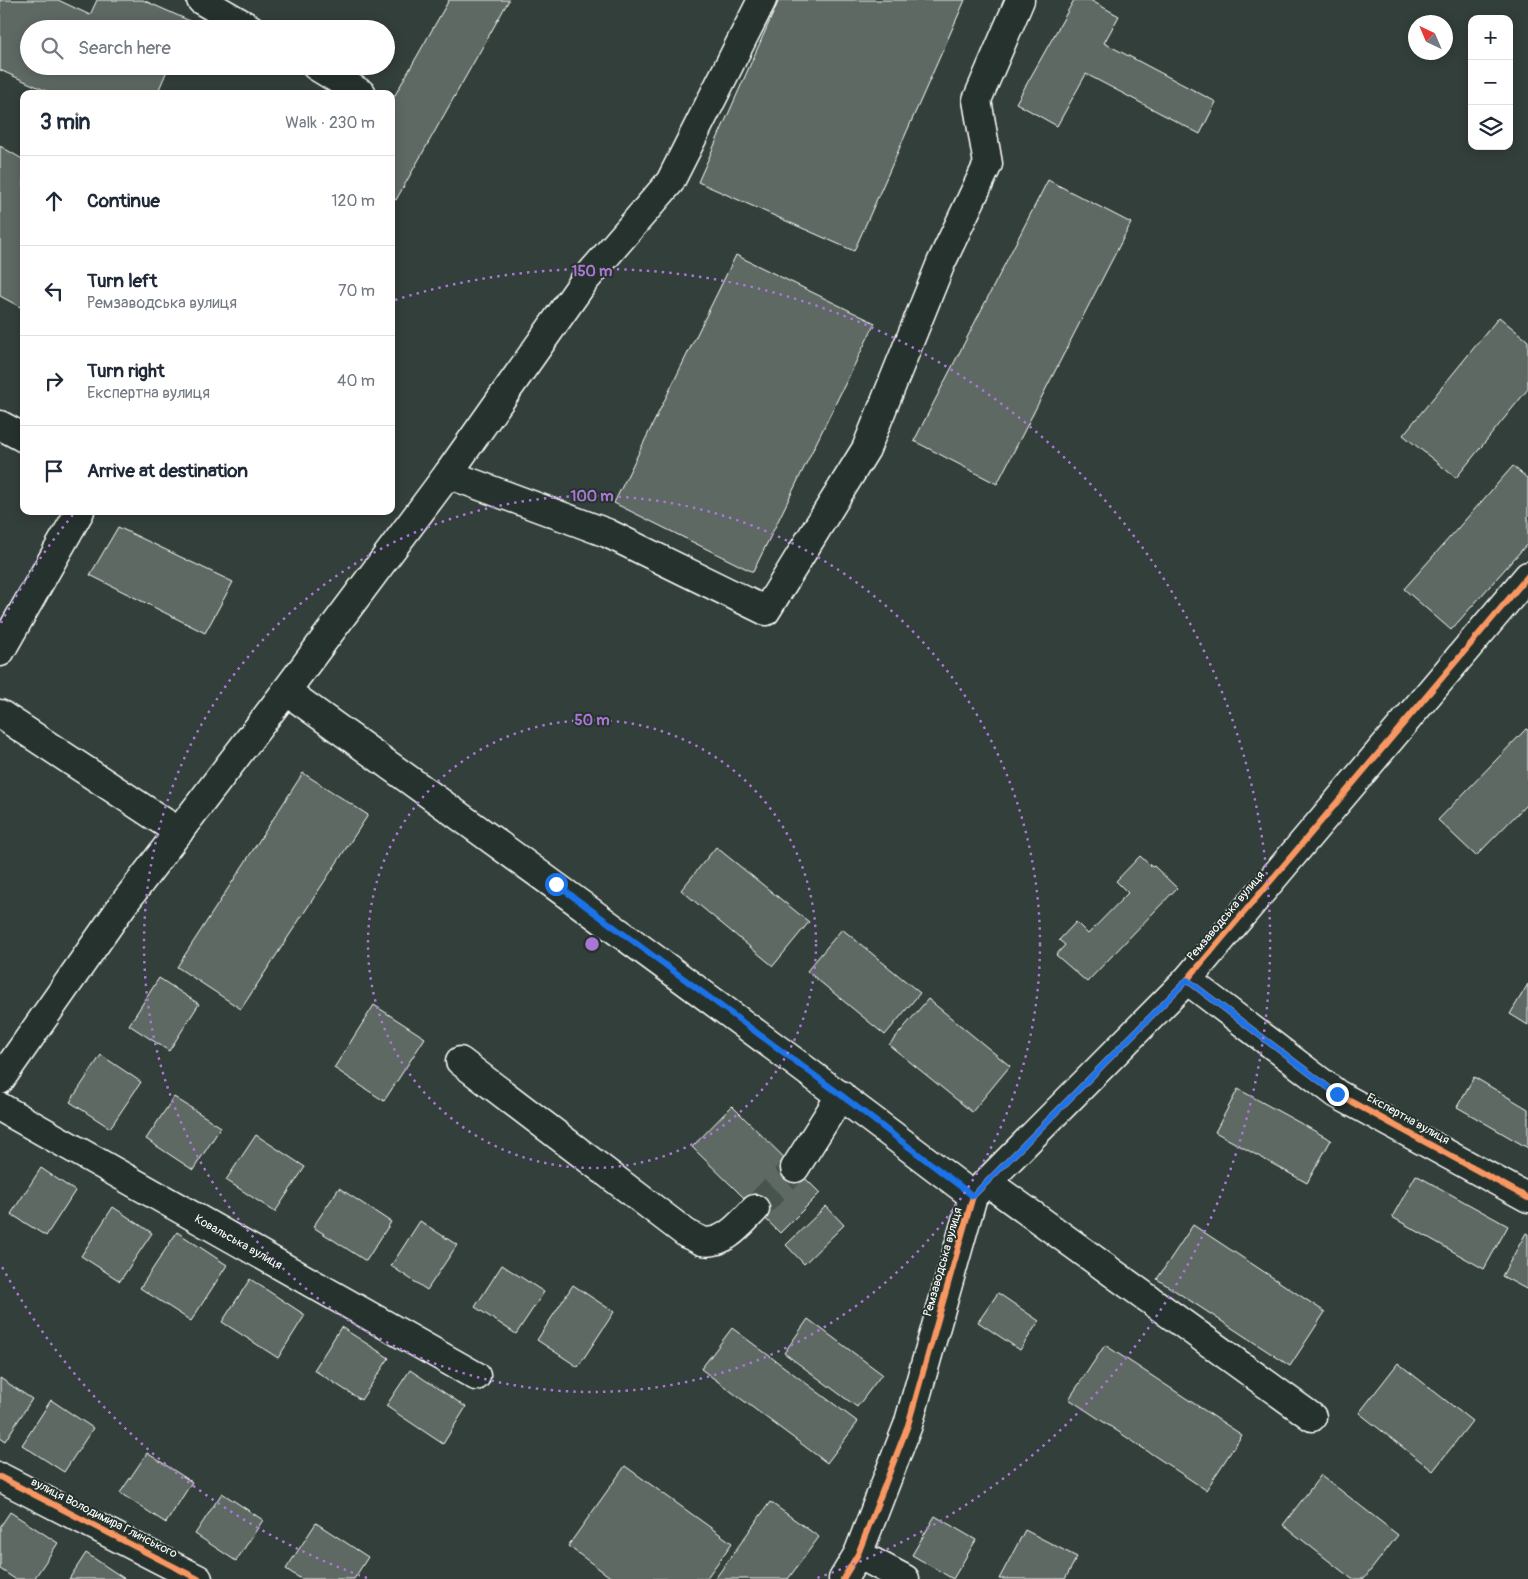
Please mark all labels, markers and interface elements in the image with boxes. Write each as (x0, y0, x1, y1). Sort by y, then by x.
north arrow (1408, 15, 1453, 60)
map controls (1468, 15, 1513, 150)
button: + (1468, 15, 1513, 60)
search box (20, 20, 395, 75)
icon: search (38, 34, 66, 62)
text: Search here (78, 36, 171, 60)
button: − (1468, 60, 1513, 105)
button: layers (1468, 105, 1513, 150)
text: 3 min (40, 109, 90, 136)
text: Walk · 230 m (285, 113, 375, 133)
icon: ahead (40, 187, 68, 215)
text: Continue (87, 189, 160, 213)
text: 120 m (331, 191, 375, 211)
text: 150 m (572, 262, 612, 281)
text: Turn left (87, 269, 157, 293)
icon: left (40, 277, 68, 305)
text: 70 m (338, 281, 375, 301)
text: Ремзаводська вулиця (87, 293, 237, 313)
text: Turn right (87, 359, 165, 383)
icon: right (40, 367, 68, 395)
text: 40 m (337, 371, 375, 391)
text: Експертна вулиця (87, 383, 210, 403)
icon: arrive (40, 457, 68, 485)
text: Arrive at destination (87, 459, 248, 483)
text: 100 m (571, 487, 613, 506)
text: 50 m (575, 711, 609, 730)
street label: Ремзаводська вулиця (1184, 868, 1268, 964)
route start (545, 873, 568, 896)
centre of rings (583, 935, 601, 953)
route end (1326, 1083, 1349, 1106)
street label: Експертна вулиця (1364, 1090, 1452, 1148)
street label: Ремзаводська вулиця (920, 1206, 966, 1318)
street label: Ковальська вулиця (192, 1211, 285, 1273)
street label: вулиця Володимира Глинського (28, 1474, 180, 1562)

